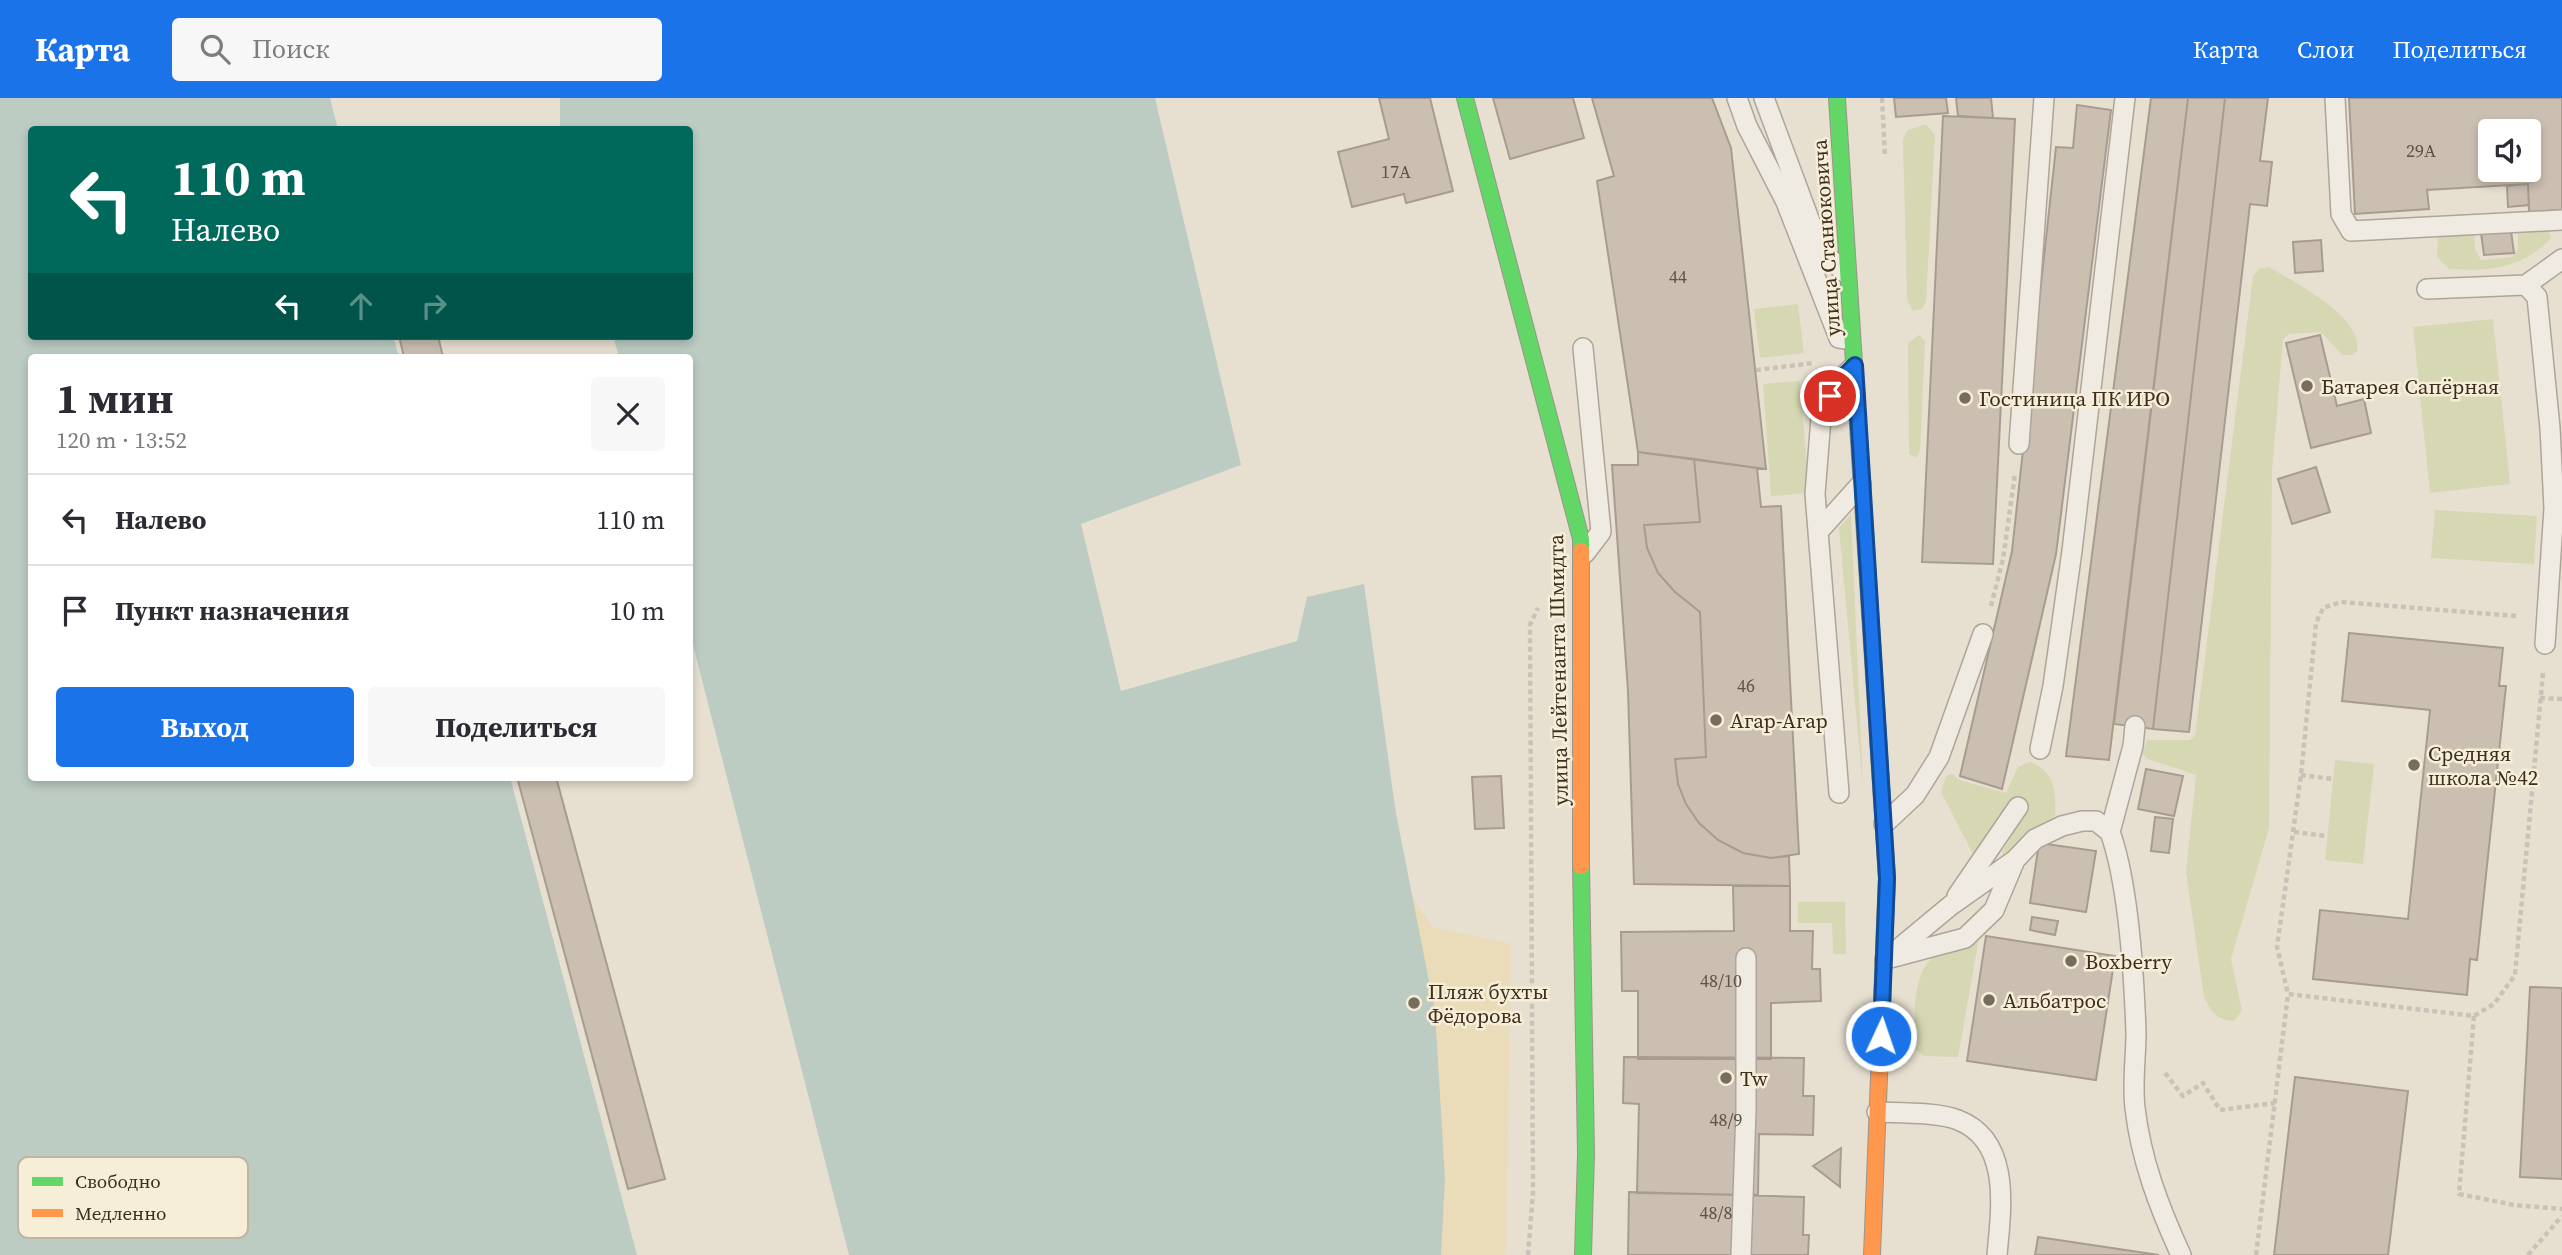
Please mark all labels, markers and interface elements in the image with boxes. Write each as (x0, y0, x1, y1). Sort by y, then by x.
search box (172, 18, 662, 81)
text: Карта (35, 27, 130, 72)
icon: search (196, 30, 234, 68)
text: Поиск (252, 31, 330, 67)
text: Карта (2193, 33, 2259, 66)
text: Слои (2297, 33, 2354, 66)
text: Поделиться (2392, 33, 2527, 66)
map controls (2478, 119, 2541, 182)
button: sound (2478, 119, 2541, 182)
street label: улица Станюковича (1805, 138, 1847, 338)
house number: 29А (2406, 138, 2436, 163)
text: 110 m (171, 144, 306, 211)
icon: left (56, 154, 147, 245)
house number: 17А (1381, 159, 1411, 184)
text: Налево (171, 208, 280, 252)
house number: 44 (1669, 264, 1687, 289)
icon: left (269, 287, 307, 325)
icon: ahead (342, 287, 380, 325)
icon: right (415, 287, 453, 325)
pin (1800, 366, 1860, 426)
text: 1 мин (56, 369, 173, 427)
place label: Батарея Сапёрная (2321, 372, 2499, 401)
button: close (591, 377, 665, 451)
icon: arrive (1811, 377, 1849, 415)
marker: Батарея Сапёрная (2299, 378, 2315, 394)
place label: Гостиница ПК ИРО (1979, 384, 2170, 413)
marker: Гостиница ПК ИРО (1957, 390, 1973, 406)
text: 120 m · 13:52 (56, 424, 187, 456)
icon: left (56, 501, 94, 539)
text: Налево (115, 502, 206, 538)
text: 110 m (597, 502, 665, 538)
street label: улица Лейтенанта Шмидта (1541, 534, 1575, 806)
icon: arrive (56, 592, 94, 630)
text: Пункт назначения (115, 593, 349, 629)
text: 10 m (610, 593, 665, 629)
house number: 46 (1737, 673, 1755, 698)
button: Выход (56, 687, 354, 767)
button: Поделиться (368, 687, 665, 767)
place label: Агар-Агар (1730, 706, 1828, 735)
marker: Агар-Агар (1708, 712, 1724, 728)
place label: Средняя школа №42 (2428, 739, 2538, 792)
marker: Средняя школа №42 (2406, 757, 2422, 773)
place label: Boxberry (2085, 947, 2172, 976)
marker: Boxberry (2063, 953, 2079, 969)
house number: 48/10 (1700, 968, 1742, 993)
place label: Пляж бухты Фёдорова (1428, 977, 1548, 1030)
place label: Альбатрос (2003, 986, 2106, 1015)
marker: Альбатрос (1981, 992, 1997, 1008)
marker: Пляж бухты Фёдорова (1406, 995, 1422, 1011)
position arrow (1844, 999, 1918, 1073)
place label: Tw (1740, 1064, 1768, 1093)
marker: Tw (1718, 1070, 1734, 1086)
house number: 48/9 (1710, 1107, 1742, 1132)
legend (18, 1157, 248, 1238)
text: Свободно (75, 1168, 161, 1194)
text: Медленно (75, 1200, 166, 1226)
house number: 48/8 (1700, 1200, 1732, 1225)

